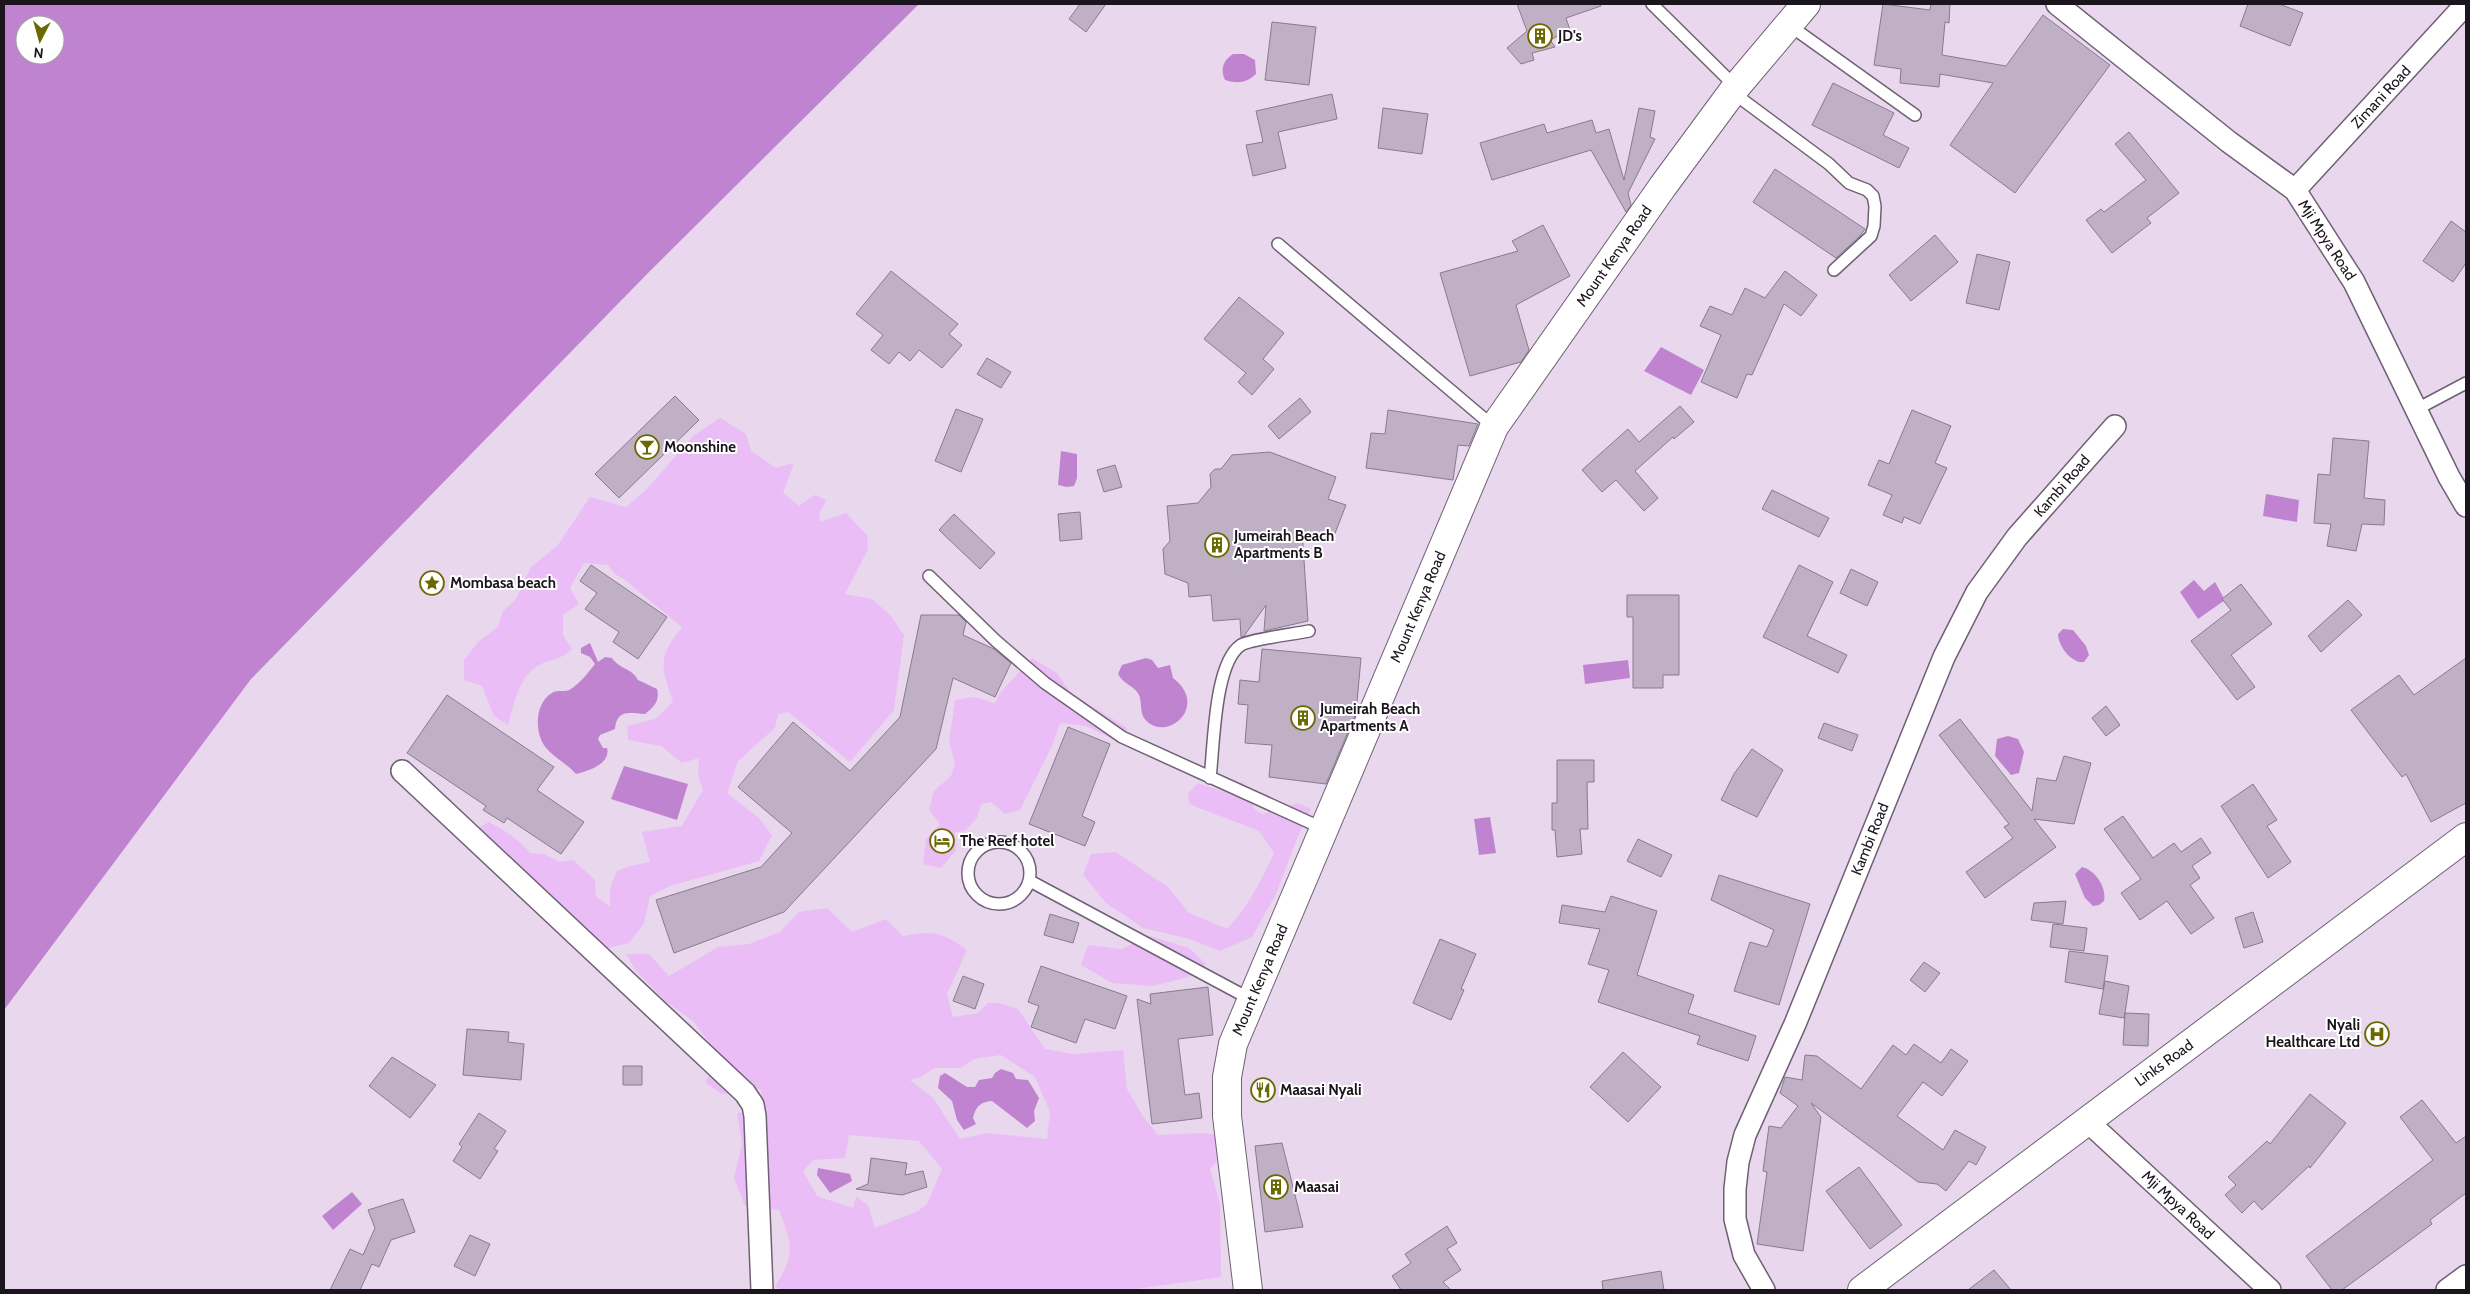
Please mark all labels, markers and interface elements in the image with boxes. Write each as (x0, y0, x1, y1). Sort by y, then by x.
north arrow (15, 15, 65, 65)
building icon: JD's (1527, 23, 1553, 49)
place label: JD's (1557, 27, 1582, 45)
text: N (33, 43, 45, 62)
street label: Zimani Road (2347, 62, 2415, 132)
street label: Mji Mpya Road (2294, 196, 2360, 284)
street label: Mount Kenya Road (1572, 202, 1656, 310)
bar icon: Moonshine (634, 434, 660, 460)
place label: Moonshine (664, 438, 736, 456)
street label: Kambi Road (2030, 451, 2094, 521)
place label: Jumeirah Beach Apartments B (1233, 527, 1334, 562)
building icon: Jumeirah Beach Apartments B (1204, 532, 1230, 558)
street label: Mount Kenya Road (1386, 549, 1450, 665)
place icon: Mombasa beach (419, 570, 445, 596)
place label: Mombasa beach (450, 574, 556, 592)
place label: Jumeirah Beach Apartments A (1319, 700, 1420, 735)
building icon: Jumeirah Beach Apartments A (1290, 705, 1316, 731)
street label: Kambi Road (1847, 800, 1893, 878)
hotel icon: The Reef hotel (929, 828, 955, 854)
place label: The Reef hotel (960, 832, 1054, 850)
street label: Mount Kenya Road (1228, 922, 1292, 1038)
place label: Nyali Healthcare Ltd (2266, 1016, 2360, 1051)
hospital icon: Nyali Healthcare Ltd (2364, 1021, 2390, 1047)
street label: Links Road (2131, 1036, 2197, 1090)
restaurant icon: Maasai Nyali (1250, 1077, 1276, 1103)
place label: Maasai Nyali (1280, 1081, 1362, 1099)
street label: Mji Mpya Road (2138, 1167, 2218, 1243)
building icon: Maasai (1263, 1174, 1289, 1200)
place label: Maasai (1294, 1178, 1339, 1196)

